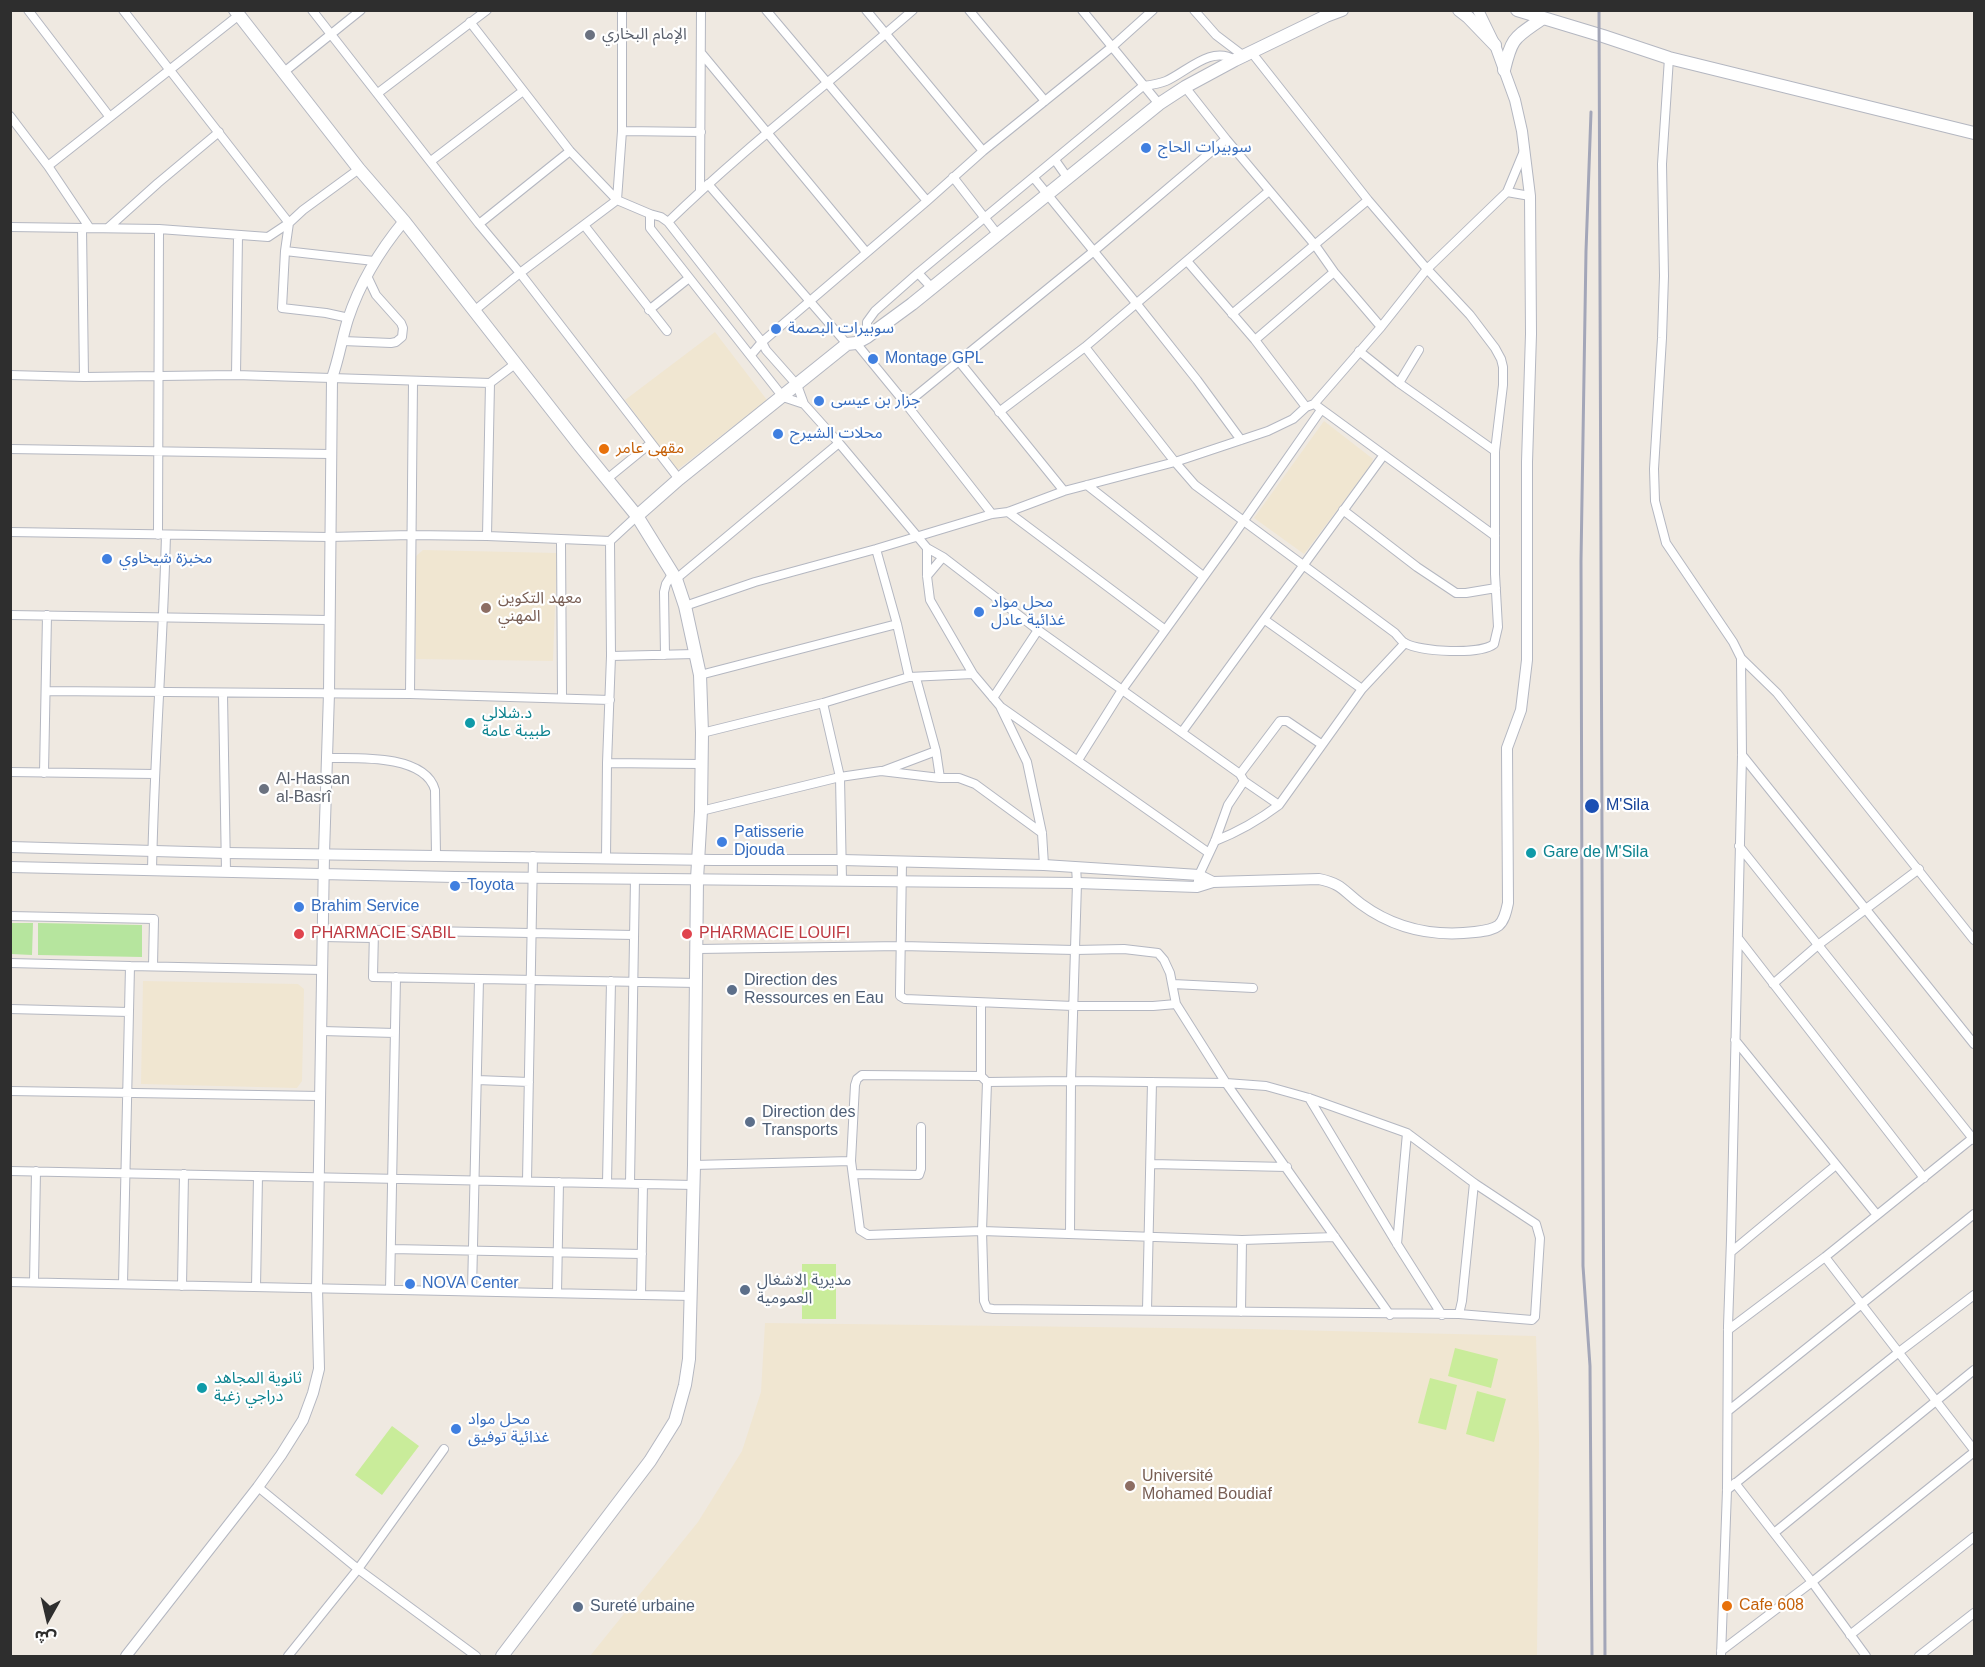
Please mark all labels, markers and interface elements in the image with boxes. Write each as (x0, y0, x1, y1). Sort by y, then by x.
place label: الإمام البخاري (602, 25, 687, 45)
marker: الإمام البخاري (583, 28, 597, 42)
place label: سوبيرات الحاج (1158, 138, 1251, 158)
marker: سوبيرات الحاج (1139, 141, 1153, 155)
place label: سوبيرات البصمة (788, 319, 894, 339)
marker: سوبيرات البصمة (769, 322, 783, 336)
place label: Montage GPL (885, 349, 984, 369)
marker: Montage GPL (866, 352, 880, 366)
place label: جزار بن عيسى (831, 391, 920, 411)
marker: جزار بن عيسى (812, 394, 826, 408)
place label: محلات الشيرح (790, 424, 883, 444)
marker: محلات الشيرح (771, 427, 785, 441)
place label: مقهى عامر (616, 439, 684, 459)
marker: مقهى عامر (597, 442, 611, 456)
place label: مخبزة شيخاوي (119, 549, 212, 569)
marker: مخبزة شيخاوي (100, 552, 114, 566)
place label: معهد التكوين المهني (498, 589, 582, 627)
place label: محل مواد غذائية عادل (991, 593, 1065, 631)
marker: معهد التكوين المهني (479, 601, 493, 615)
marker: محل مواد غذائية عادل (972, 605, 986, 619)
place label: د.شلالي طبيبة عامة (482, 704, 551, 742)
marker: د.شلالي طبيبة عامة (463, 716, 477, 730)
place label: Al-Hassan al-Basrî (276, 770, 350, 808)
marker: Al-Hassan al-Basrî (257, 782, 271, 796)
place label: M'Sila (1606, 796, 1649, 816)
marker: M'Sila (1583, 797, 1601, 815)
place label: Patisserie Djouda (734, 823, 804, 861)
marker: Patisserie Djouda (715, 835, 729, 849)
place label: Gare de M'Sila (1543, 843, 1648, 863)
marker: Gare de M'Sila (1524, 846, 1538, 860)
place label: Toyota (467, 876, 514, 896)
marker: Toyota (448, 879, 462, 893)
place label: Brahim Service (311, 897, 419, 917)
marker: Brahim Service (292, 900, 306, 914)
place label: PHARMACIE SABIL (311, 924, 456, 944)
place label: PHARMACIE LOUIFI (699, 924, 850, 944)
marker: PHARMACIE SABIL (292, 927, 306, 941)
marker: PHARMACIE LOUIFI (680, 927, 694, 941)
place label: Direction des Ressources en Eau (744, 971, 884, 1009)
marker: Direction des Ressources en Eau (725, 983, 739, 997)
place label: Direction des Transports (762, 1103, 855, 1141)
marker: Direction des Transports (743, 1115, 757, 1129)
place label: مديرية الاشغال العمومية (757, 1271, 851, 1309)
place label: NOVA Center (422, 1274, 519, 1294)
marker: NOVA Center (403, 1277, 417, 1291)
marker: مديرية الاشغال العمومية (738, 1283, 752, 1297)
place label: ثانوية المجاهد دراجي زغبة (214, 1369, 302, 1407)
marker: ثانوية المجاهد دراجي زغبة (195, 1381, 209, 1395)
place label: محل مواد غذائية توفيق (468, 1410, 549, 1448)
marker: محل مواد غذائية توفيق (449, 1422, 463, 1436)
place label: Université Mohamed Boudiaf (1142, 1467, 1272, 1505)
marker: Université Mohamed Boudiaf (1123, 1479, 1137, 1493)
north arrow (18, 1589, 78, 1649)
place label: Cafe 608 (1739, 1596, 1804, 1616)
place label: Sureté urbaine (590, 1597, 695, 1617)
marker: Cafe 608 (1720, 1599, 1734, 1613)
marker: Sureté urbaine (571, 1600, 585, 1614)
text: ش (33, 1627, 57, 1647)

